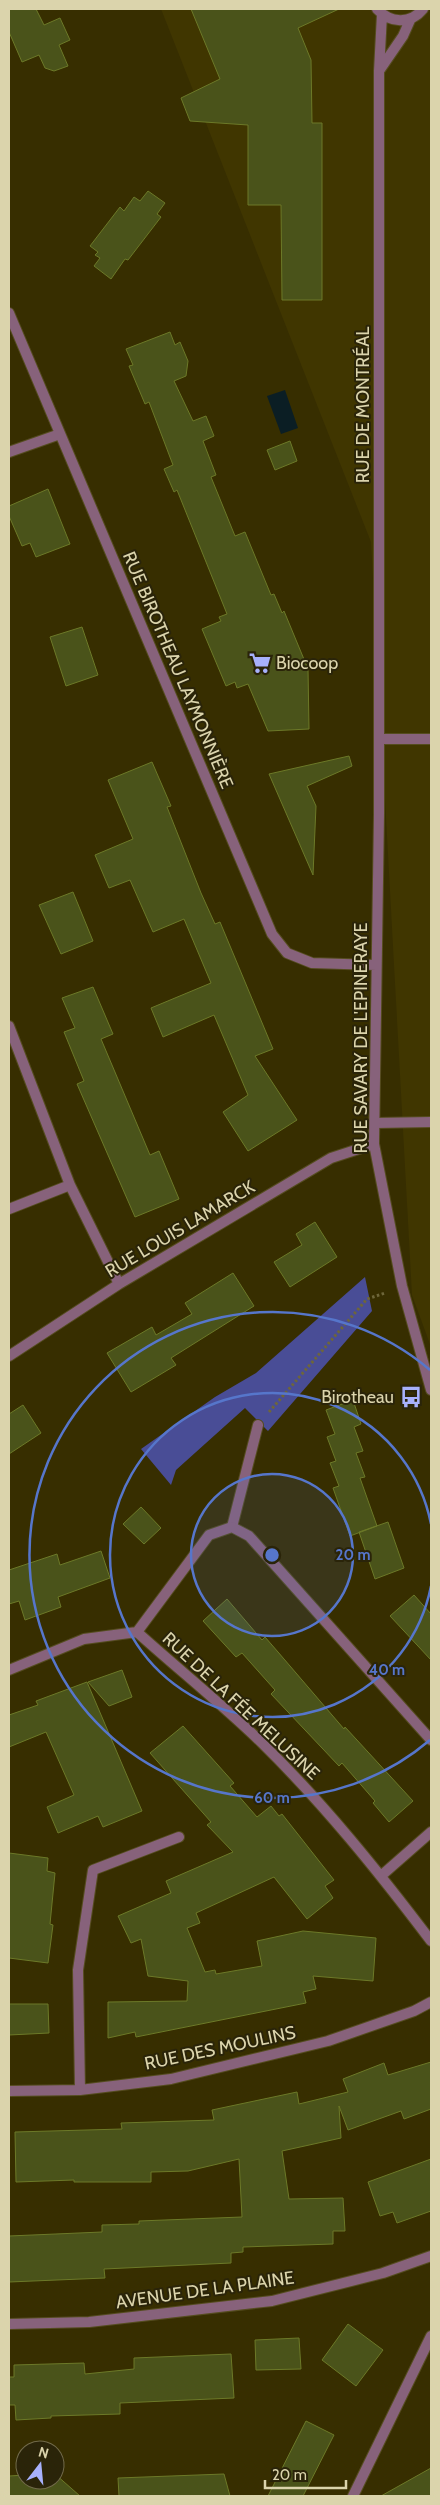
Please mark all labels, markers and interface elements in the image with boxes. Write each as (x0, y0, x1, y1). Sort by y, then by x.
street label: RUE DE MONTRÉAL (352, 327, 374, 483)
street label: RUE BIROTHEAU LAYMONNIÈRE (118, 548, 238, 792)
supermarket icon: Biocoop (247, 650, 273, 676)
place label: Biocoop (276, 652, 338, 674)
street label: RUE SAVARY DE L'EPINERAYE (350, 923, 372, 1153)
street label: RUE LOUIS LAMARCK (101, 1175, 259, 1282)
bus stop icon: Birotheau (398, 1384, 424, 1410)
place label: Birotheau (321, 1386, 394, 1408)
centre of rings (263, 1546, 281, 1564)
text: 20 m (336, 1546, 370, 1564)
street label: RUE DE LA FÉE MELUSINE (158, 1628, 324, 1784)
text: 40 m (369, 1661, 405, 1679)
text: 60 m (254, 1789, 290, 1807)
street label: RUE DES MOULINS (143, 2021, 297, 2075)
street label: AVENUE DE LA PLAINE (114, 2267, 296, 2313)
north arrow (15, 2440, 65, 2490)
text: N (36, 2442, 51, 2463)
scale bar (265, 2458, 346, 2490)
text: 20 m (272, 2466, 307, 2484)

